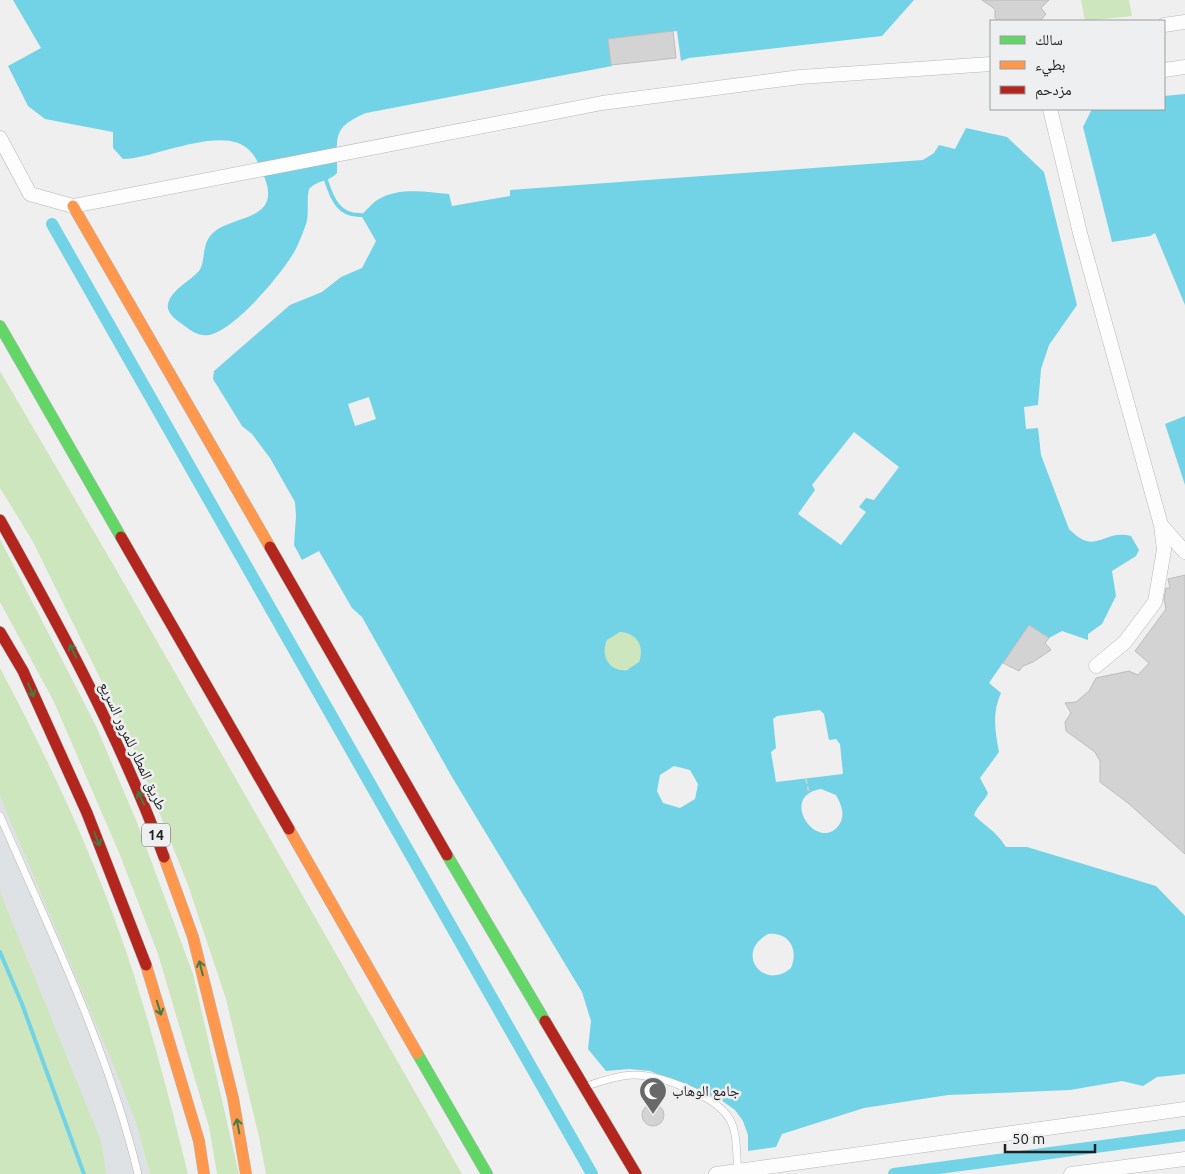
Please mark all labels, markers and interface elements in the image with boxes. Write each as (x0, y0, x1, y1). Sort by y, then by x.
legend (990, 20, 1165, 110)
text: سالك (1035, 31, 1063, 48)
text: بطيء (1035, 56, 1065, 77)
text: مزدحم (1035, 81, 1072, 100)
one-way arrow (67, 644, 77, 659)
street label: طريق المطار للمرور السريع (94, 679, 171, 814)
one-way arrow (27, 682, 37, 697)
one-way arrow (135, 791, 145, 806)
road number: 14 (142, 824, 170, 846)
one-way arrow (93, 831, 102, 846)
one-way arrow (196, 960, 205, 976)
one-way arrow (154, 999, 164, 1015)
mosque icon: جامع الوهاب (638, 1076, 668, 1115)
place label: جامع الوهاب (672, 1082, 740, 1101)
one-way arrow (232, 1118, 242, 1134)
scale bar (1005, 1122, 1095, 1154)
text: 50 m (1012, 1130, 1045, 1147)

